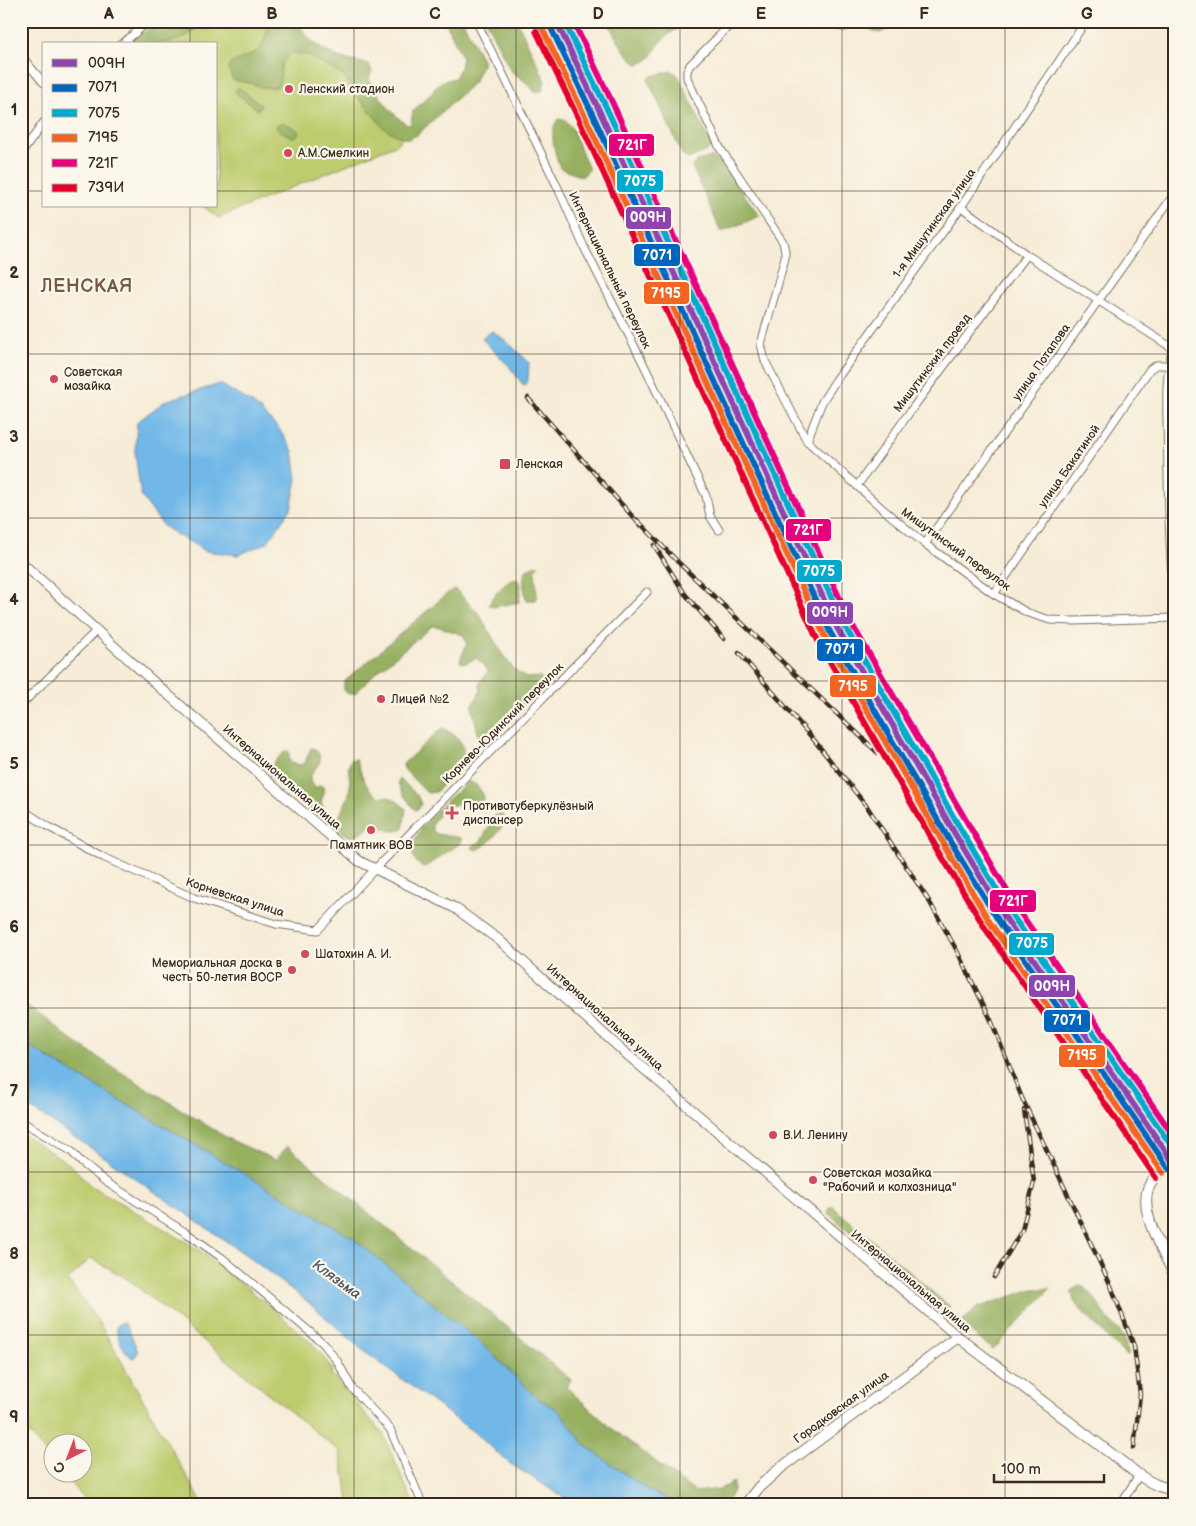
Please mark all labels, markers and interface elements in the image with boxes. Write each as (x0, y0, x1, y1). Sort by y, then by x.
text: A (103, 5, 114, 24)
text: B (266, 5, 278, 24)
text: C (429, 5, 441, 24)
text: D (592, 5, 604, 24)
text: E (756, 5, 766, 24)
text: F (919, 5, 929, 24)
text: G (1081, 5, 1093, 24)
legend (42, 42, 218, 208)
text: 009Н (88, 54, 125, 73)
text: 7071 (88, 78, 117, 97)
place label: Ленский стадион (298, 82, 395, 97)
marker: Ленский стадион (283, 83, 295, 95)
text: 1 (11, 101, 17, 120)
text: 7075 (88, 104, 120, 123)
text: 7195 (88, 128, 118, 147)
line badge: 721Г (608, 133, 655, 157)
text: 721Г (617, 137, 647, 154)
place label: А.М.Смелкин (297, 146, 369, 161)
marker: А.М.Смелкин (282, 147, 294, 159)
text: 721Г (88, 154, 119, 173)
street label: 1-я Мишутинская улица (890, 166, 979, 281)
line badge: 7075 (616, 169, 664, 193)
text: 7075 (624, 173, 656, 190)
text: 739И (88, 178, 124, 197)
street label: Интернациональный переулок (565, 189, 654, 352)
line badge: 009Н (625, 206, 672, 230)
text: 009Н (630, 209, 666, 226)
line badge: 7071 (633, 243, 681, 267)
text: 7071 (642, 247, 672, 264)
text: 2 (9, 264, 19, 283)
district label: ЛЕНСКАЯ (40, 276, 133, 297)
line badge: 7195 (643, 281, 690, 305)
text: 7195 (651, 285, 681, 302)
street label: Мишутинский проезд (890, 311, 975, 415)
street label: улица Потапова (1009, 321, 1073, 404)
place label: Советская мозайка (64, 365, 123, 394)
marker: Советская мозайка (48, 373, 60, 385)
street label: улица Бакатиной (1035, 422, 1104, 510)
text: 3 (9, 428, 19, 447)
marker: Ленская (498, 457, 512, 471)
place label: Ленская (515, 457, 563, 472)
street label: Мишутинский переулок (898, 505, 1014, 595)
line badge: 721Г (785, 518, 832, 542)
text: 721Г (793, 522, 823, 539)
line badge: 7075 (796, 559, 843, 583)
text: 7075 (803, 563, 835, 580)
text: 4 (9, 591, 19, 610)
line badge: 009Н (806, 601, 854, 625)
text: 009Н (812, 604, 848, 621)
line badge: 7071 (816, 638, 864, 662)
text: 7071 (825, 641, 855, 658)
street label: Корнево-Юдинский переулок (440, 659, 567, 787)
line badge: 7195 (829, 674, 877, 698)
text: 7195 (838, 678, 868, 695)
place label: Лицей №2 (390, 692, 449, 707)
marker: Лицей №2 (375, 693, 387, 705)
street label: Интернациональная улица (219, 722, 344, 833)
text: 5 (9, 755, 19, 774)
place label: Противотуберкулёзный диспансер (463, 799, 594, 828)
marker: Противотуберкулёзный диспансер (445, 806, 459, 820)
marker: Памятник ВОВ (365, 824, 377, 836)
place label: Памятник ВОВ (329, 838, 413, 853)
street label: Корневская улица (184, 874, 286, 920)
line badge: 721Г (989, 889, 1037, 913)
text: 721Г (998, 893, 1028, 910)
text: 6 (9, 918, 19, 937)
line badge: 7075 (1008, 932, 1055, 956)
text: 7075 (1016, 935, 1048, 952)
place label: Шатохин А. И. (315, 947, 391, 962)
marker: Шатохин А. И. (299, 948, 311, 960)
place label: Мемориальная доска в честь 50-летия ВОСР (152, 956, 283, 985)
street label: Интернациональная улица (543, 961, 666, 1074)
marker: Мемориальная доска в честь 50-летия ВОСР (286, 964, 298, 976)
line badge: 009Н (1028, 974, 1076, 998)
text: 009Н (1034, 978, 1070, 995)
line badge: 7071 (1043, 1009, 1091, 1033)
text: 7071 (1052, 1012, 1082, 1029)
line badge: 7195 (1058, 1044, 1106, 1068)
text: 7195 (1067, 1047, 1097, 1064)
text: 7 (10, 1082, 19, 1101)
place label: В.И. Ленину (783, 1128, 848, 1143)
marker: В.И. Ленину (767, 1129, 779, 1141)
place label: Советская мозайка "Рабочий и колхозница" (823, 1166, 956, 1195)
marker: Советская мозайка "Рабочий и колхозница" (807, 1174, 819, 1186)
street label: Интернациональная улица (848, 1227, 974, 1336)
text: 8 (9, 1245, 19, 1264)
water label: Клязьма (309, 1256, 364, 1303)
street label: Городковская улица (791, 1368, 892, 1447)
text: 9 (9, 1408, 19, 1427)
north arrow (42, 1434, 92, 1484)
scale bar (994, 1451, 1104, 1483)
text: С (50, 1458, 69, 1477)
text: 100 m (1001, 1460, 1041, 1479)

